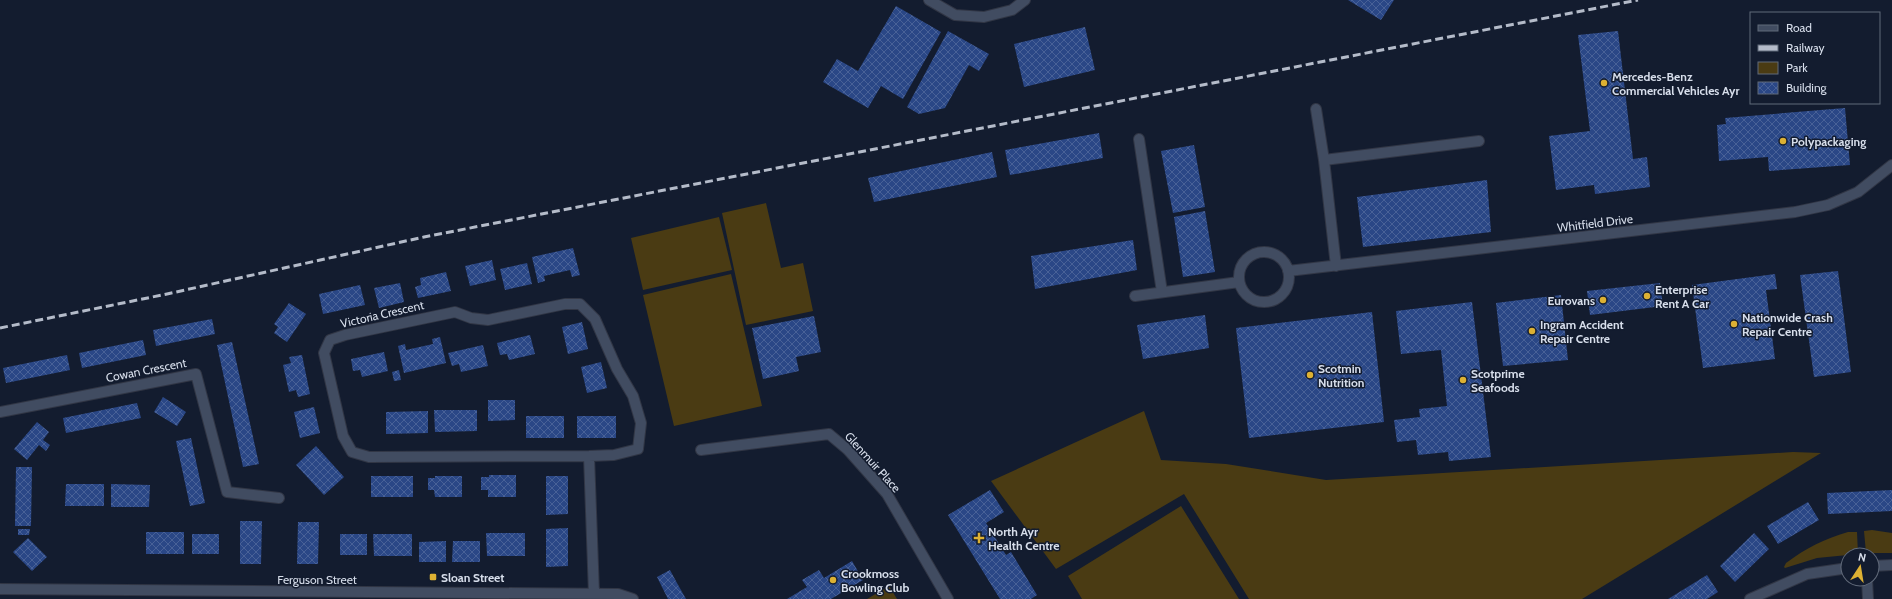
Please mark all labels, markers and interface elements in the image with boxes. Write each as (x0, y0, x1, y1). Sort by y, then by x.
legend (1750, 12, 1880, 104)
text: Road (1786, 20, 1812, 35)
text: Railway (1786, 40, 1824, 55)
text: Park (1786, 60, 1808, 75)
place label: Mercedes-Benz Commercial Vehicles Ayr (1612, 69, 1740, 98)
marker: Mercedes-Benz Commercial Vehicles Ayr (1599, 78, 1609, 88)
text: Building (1786, 80, 1828, 95)
place label: Polypackaging (1791, 134, 1866, 149)
marker: Polypackaging (1778, 136, 1788, 146)
street label: Whitfield Drive (1556, 211, 1634, 235)
place label: Enterprise Rent A Car (1655, 282, 1709, 311)
marker: Enterprise Rent A Car (1642, 291, 1652, 301)
place label: Eurovans (1548, 293, 1595, 308)
marker: Eurovans (1598, 295, 1608, 305)
street label: Victoria Crescent (339, 297, 425, 331)
place label: Nationwide Crash Repair Centre (1742, 310, 1833, 339)
place label: Ingram Accident Repair Centre (1540, 317, 1624, 346)
marker: Nationwide Crash Repair Centre (1729, 319, 1739, 329)
marker: Ingram Accident Repair Centre (1527, 326, 1537, 336)
street label: Cowan Crescent (104, 355, 188, 385)
place label: Scotmin Nutrition (1318, 361, 1364, 390)
place label: Scotprime Seafoods (1471, 366, 1525, 395)
marker: Scotmin Nutrition (1305, 370, 1315, 380)
marker: Scotprime Seafoods (1458, 375, 1468, 385)
street label: Glenmuir Place (842, 429, 904, 495)
place label: North Ayr Health Centre (988, 524, 1059, 553)
marker: North Ayr Health Centre (973, 532, 985, 544)
north arrow (1840, 547, 1880, 587)
text: N (1857, 550, 1867, 565)
place label: Crookmoss Bowling Club (841, 566, 909, 595)
place label: Sloan Street (441, 570, 504, 585)
street label: Ferguson Street (277, 572, 357, 587)
marker: Sloan Street (428, 572, 438, 582)
marker: Crookmoss Bowling Club (828, 575, 838, 585)

